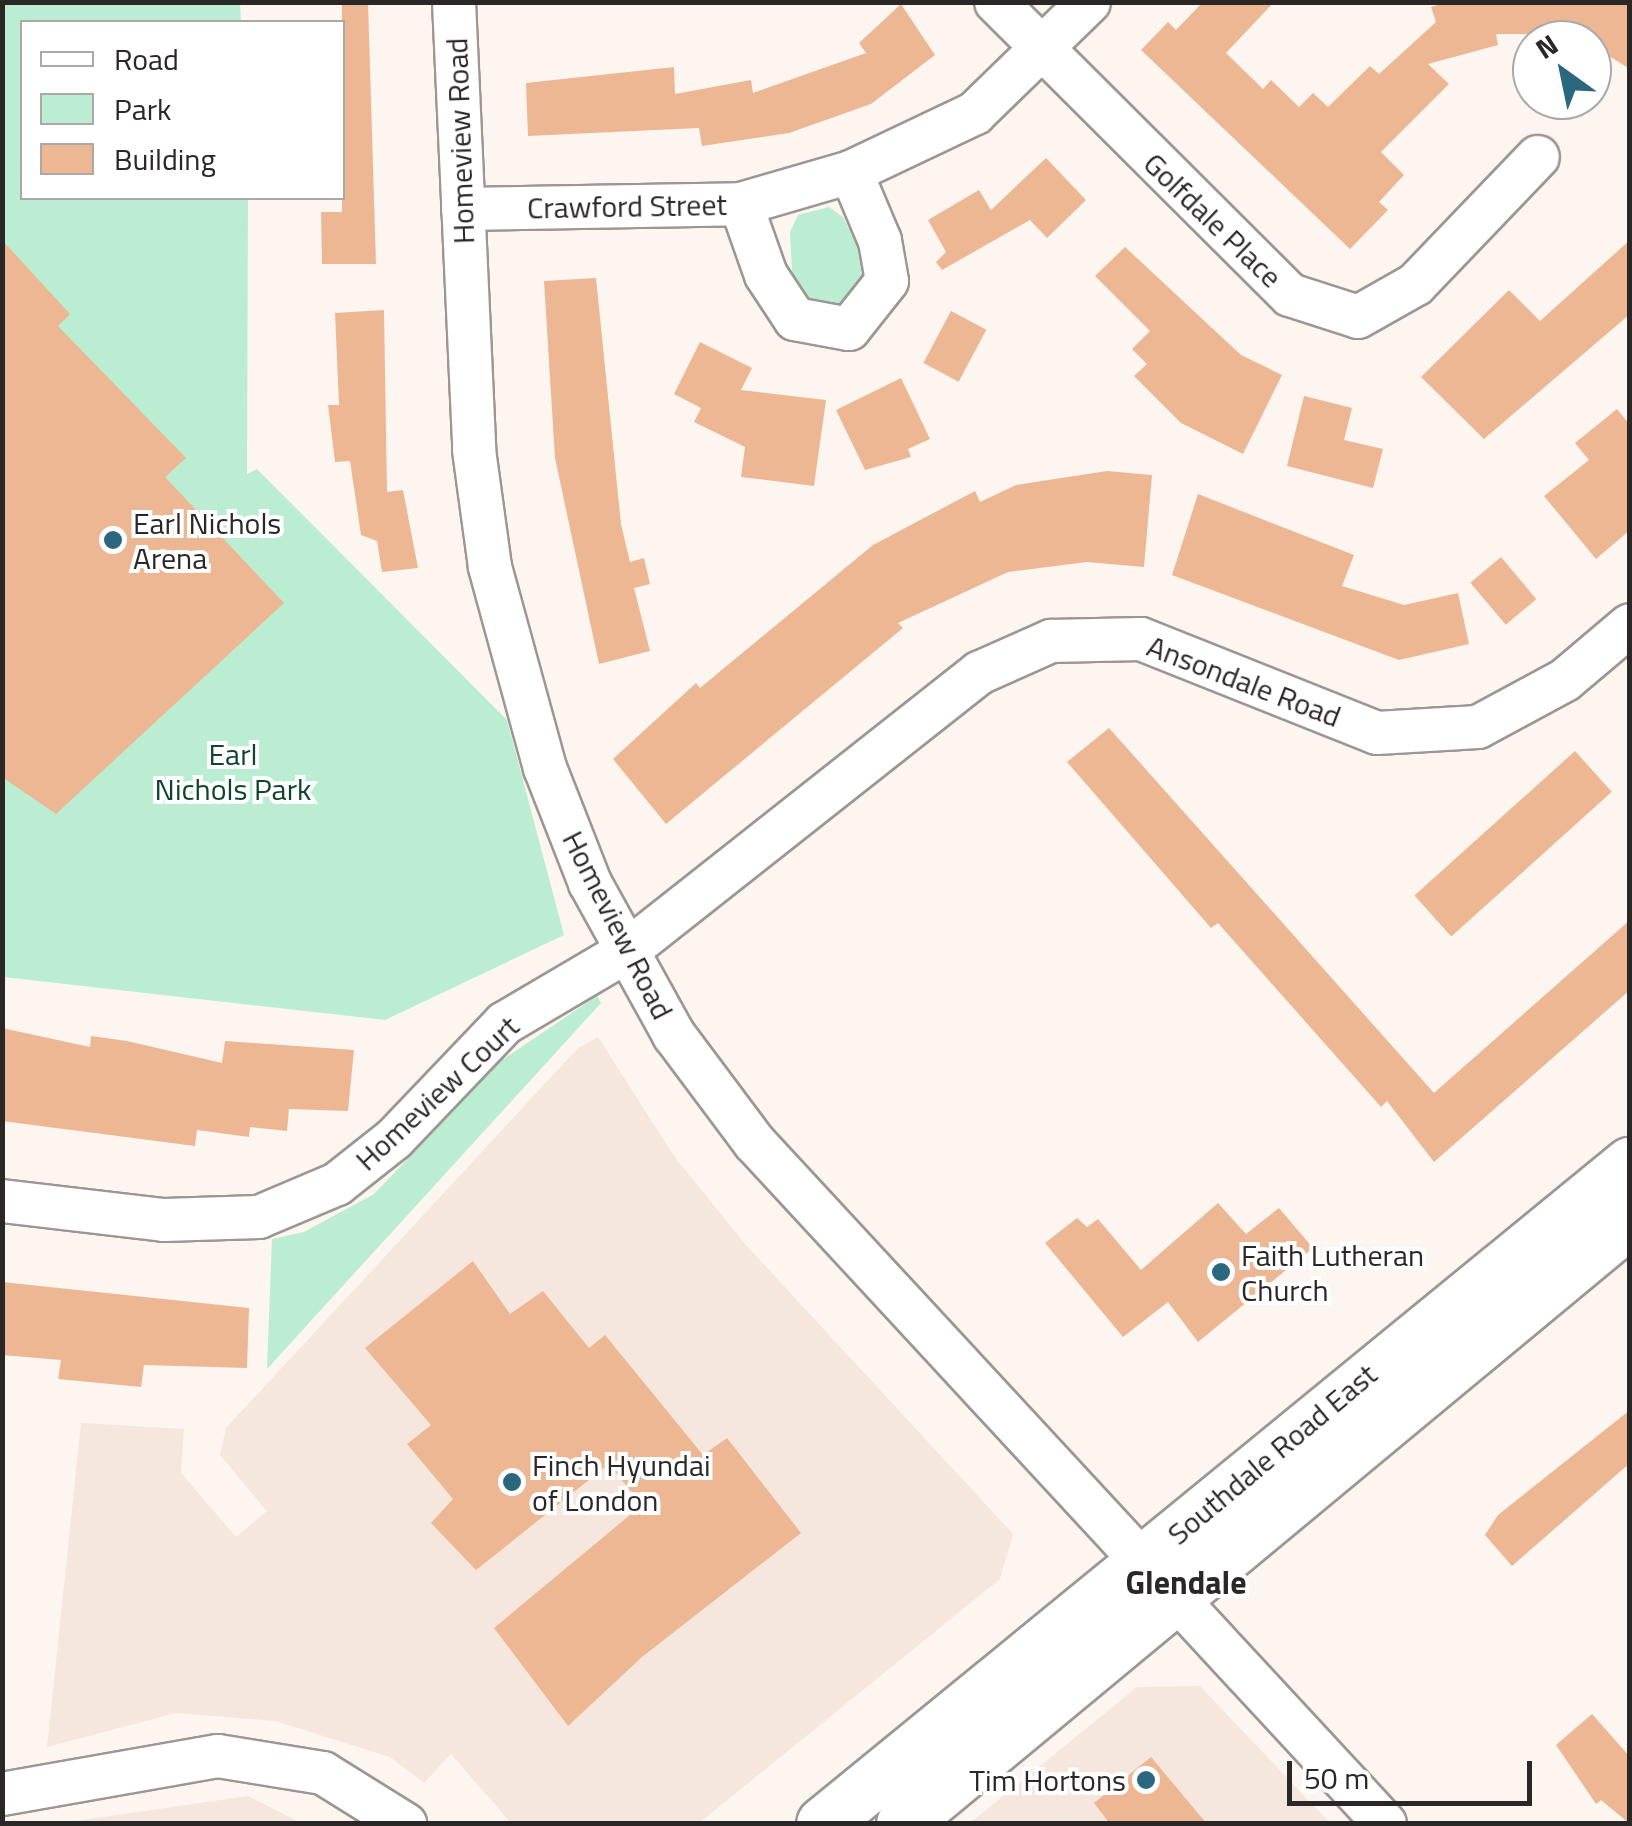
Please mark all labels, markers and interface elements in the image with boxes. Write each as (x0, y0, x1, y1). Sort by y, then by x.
legend (20, 20, 345, 200)
north arrow (1512, 20, 1612, 120)
text: N (1527, 23, 1566, 69)
text: Road (114, 36, 179, 82)
street label: Homeview Road (438, 37, 482, 245)
text: Park (114, 86, 171, 132)
text: Building (114, 136, 216, 182)
street label: Golfdale Place (1136, 145, 1290, 295)
street label: Crawford Street (527, 186, 727, 226)
place label: Earl Nichols Arena (133, 505, 281, 576)
marker: Earl Nichols Arena (102, 529, 124, 551)
street label: Ansondale Road (1142, 628, 1346, 734)
park label: Earl Nichols Park (155, 736, 311, 806)
street label: Homeview Road (555, 825, 681, 1025)
street label: Homeview Court (348, 1008, 526, 1178)
place label: Faith Lutheran Church (1241, 1237, 1424, 1308)
marker: Faith Lutheran Church (1210, 1261, 1232, 1283)
street label: Southdale Road East (1160, 1356, 1384, 1552)
place label: Finch Hyundai of London (532, 1447, 710, 1518)
marker: Finch Hyundai of London (501, 1471, 523, 1493)
district label: Glendale (1125, 1563, 1247, 1601)
scale bar (1292, 1741, 1537, 1803)
text: 50 m (1304, 1755, 1369, 1801)
place label: Tim Hortons (969, 1762, 1126, 1798)
marker: Tim Hortons (1135, 1769, 1157, 1791)

